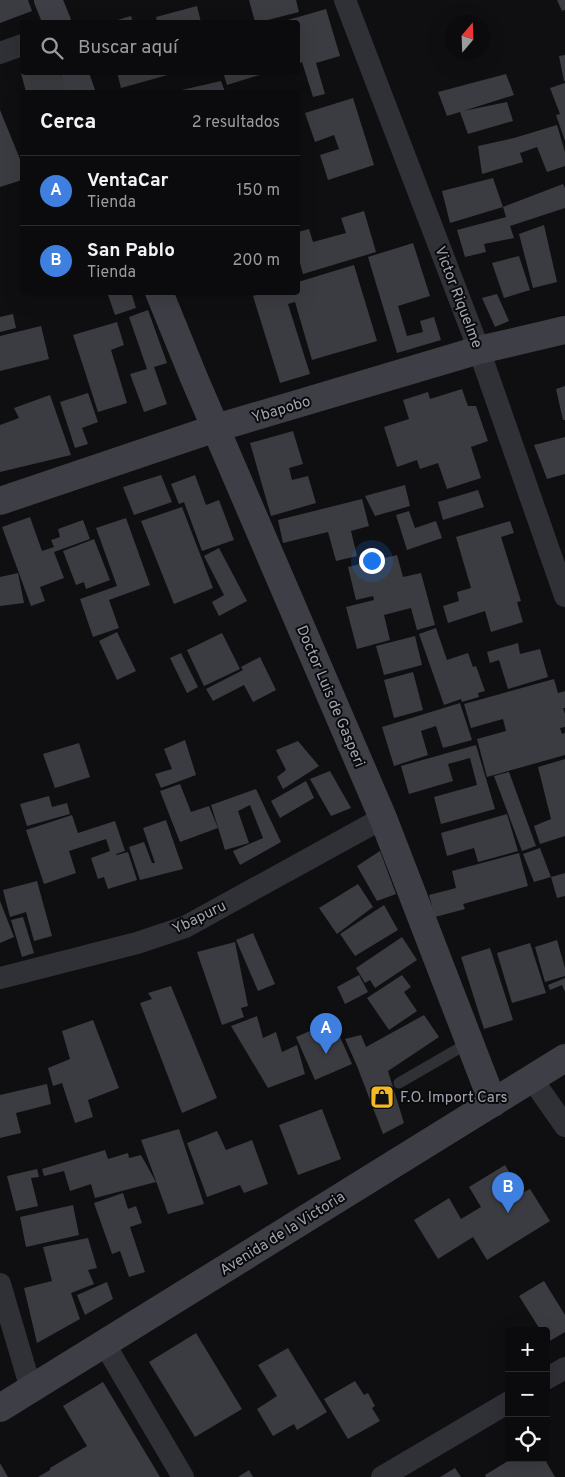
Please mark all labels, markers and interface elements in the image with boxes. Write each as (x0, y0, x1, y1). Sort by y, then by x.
north arrow (445, 15, 490, 60)
search box (20, 20, 300, 75)
icon: search (38, 34, 66, 62)
text: Buscar aquí (78, 36, 178, 60)
text: Cerca (40, 109, 96, 136)
text: 2 resultados (192, 113, 280, 133)
text: VentaCar (87, 169, 169, 193)
text: A (50, 181, 62, 201)
text: 150 m (237, 181, 280, 201)
text: Tienda (87, 193, 136, 213)
text: San Pablo (87, 239, 175, 263)
street label: Victor Riquelme (429, 244, 486, 351)
text: B (50, 251, 62, 271)
text: 200 m (232, 251, 280, 271)
text: Tienda (87, 263, 136, 283)
street label: Ybapobo (250, 393, 313, 428)
your location (359, 548, 385, 574)
street label: Doctor Luis de Gasperi (291, 623, 368, 770)
street label: Ybapuru (170, 897, 230, 939)
pin: A (310, 1013, 342, 1054)
shop icon: F.O. Import Cars (369, 1084, 395, 1110)
place label: F.O. Import Cars (400, 1089, 508, 1108)
pin: B (492, 1172, 524, 1213)
street label: Avenida de la Victoria (217, 1188, 349, 1281)
map controls (505, 1327, 550, 1462)
button: + (505, 1327, 550, 1372)
button: − (505, 1372, 550, 1417)
button: locate (505, 1417, 550, 1462)

